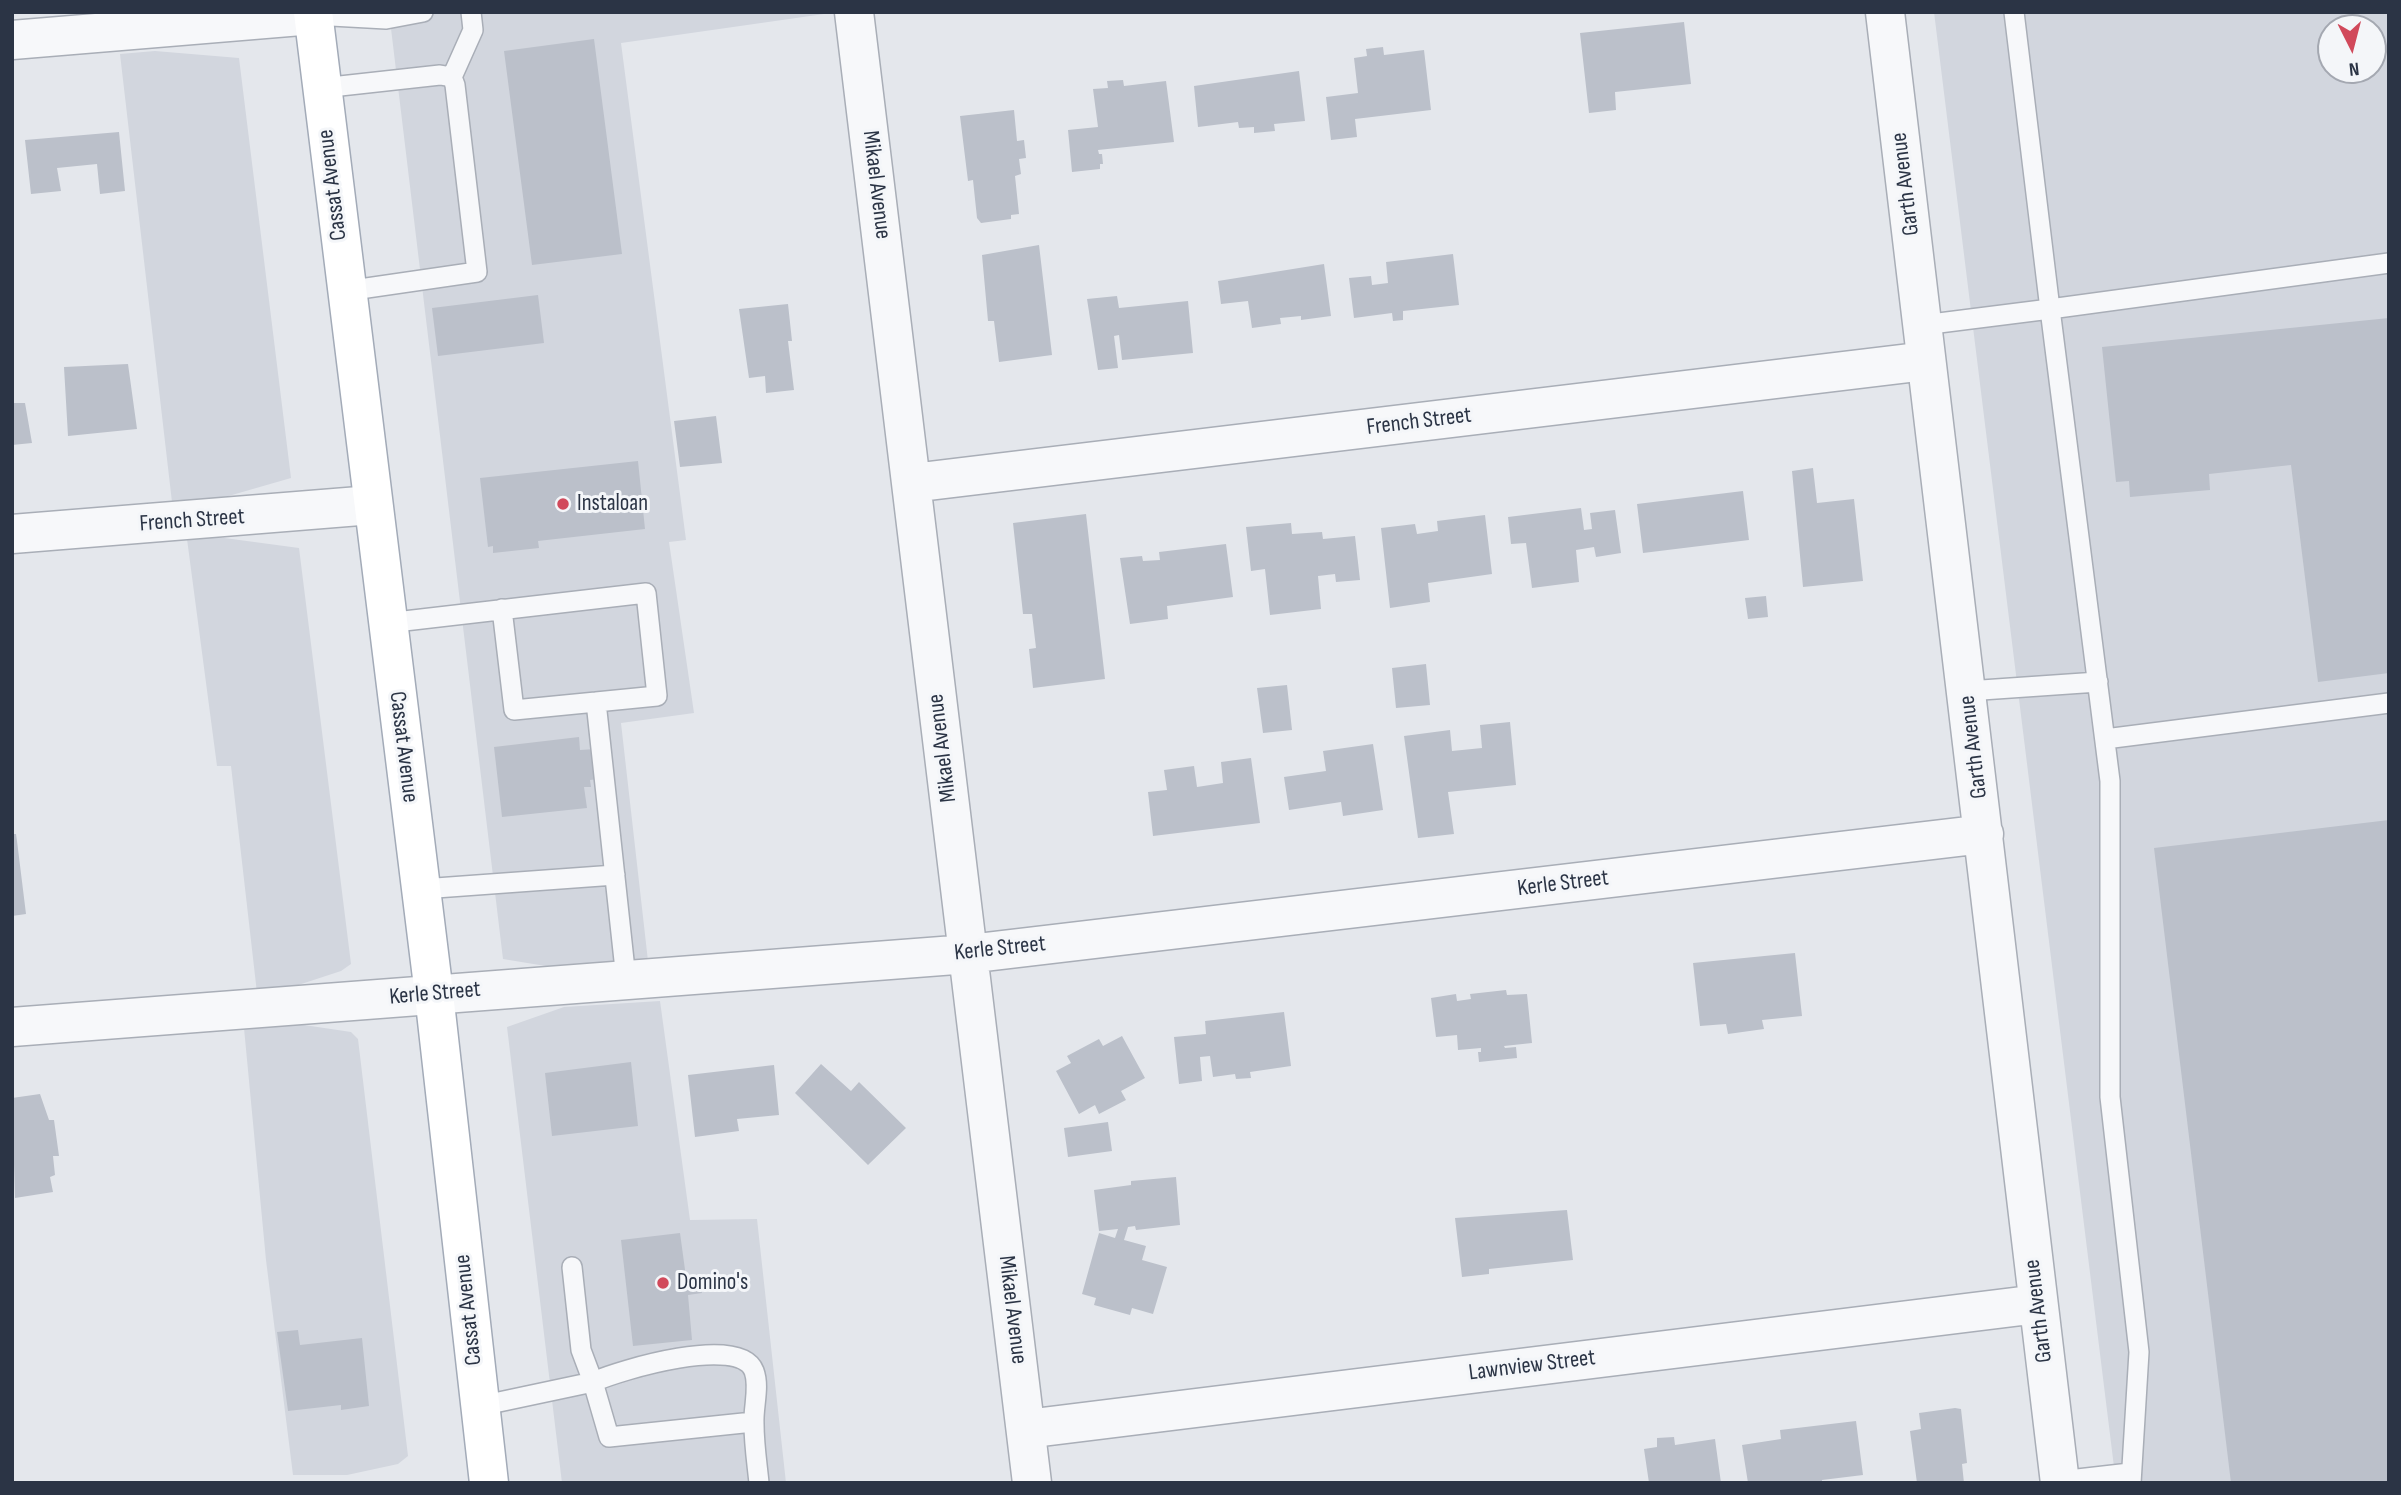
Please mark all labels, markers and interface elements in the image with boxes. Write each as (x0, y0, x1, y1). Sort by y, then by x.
north arrow (2317, 14, 2387, 84)
text: N (2348, 56, 2360, 80)
street label: Cassat Avenue (313, 128, 353, 242)
street label: Mikael Avenue (856, 129, 896, 241)
street label: Garth Avenue (1886, 131, 1926, 237)
street label: French Street (1365, 402, 1473, 442)
place label: Instaloan (577, 490, 648, 518)
marker: Instaloan (555, 496, 571, 512)
street label: French Street (139, 504, 245, 538)
street label: Cassat Avenue (383, 690, 423, 804)
street label: Mikael Avenue (923, 692, 963, 804)
street label: Garth Avenue (1954, 694, 1994, 800)
street label: Kerle Street (1516, 865, 1610, 903)
street label: Kerle Street (953, 930, 1047, 968)
street label: Kerle Street (388, 976, 482, 1012)
street label: Cassat Avenue (449, 1253, 489, 1367)
street label: Mikael Avenue (992, 1254, 1032, 1366)
street label: Garth Avenue (2019, 1258, 2059, 1364)
place label: Domino's (677, 1269, 748, 1297)
marker: Domino's (655, 1275, 671, 1291)
street label: Lawnview Street (1467, 1345, 1597, 1387)

